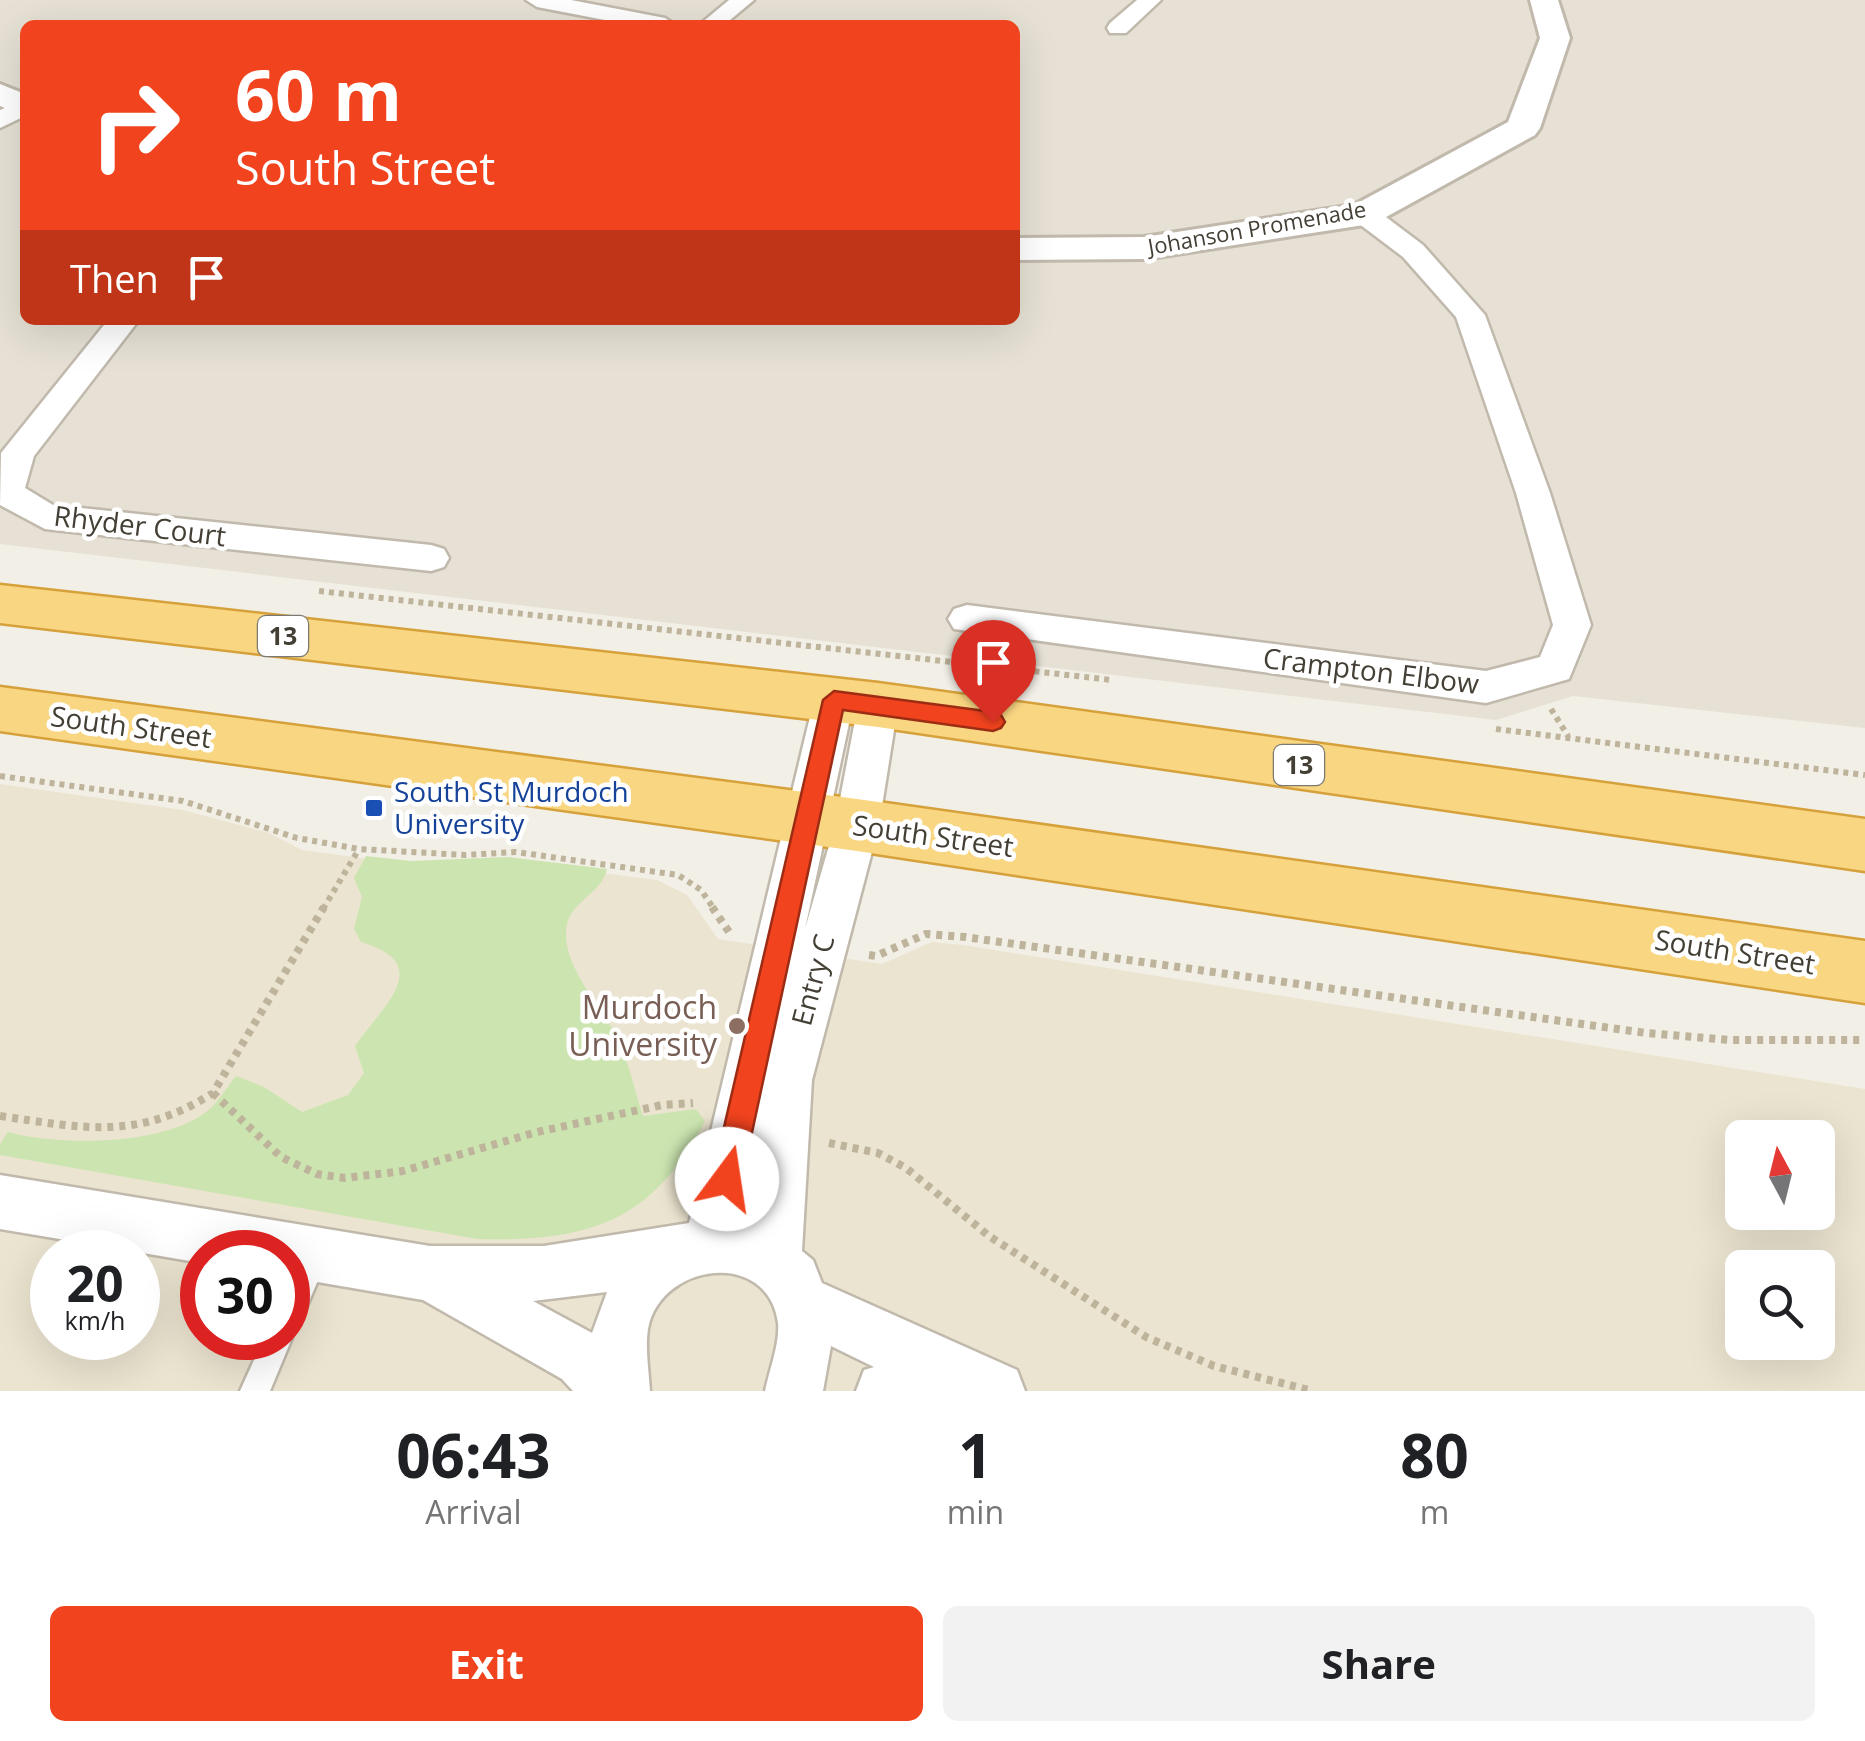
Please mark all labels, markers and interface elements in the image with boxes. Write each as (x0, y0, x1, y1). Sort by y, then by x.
text: 60 m (235, 46, 402, 142)
icon: right (70, 60, 200, 190)
text: South Street (235, 137, 495, 198)
street label: Johanson Promenade (1143, 193, 1368, 261)
icon: arrive (179, 250, 234, 305)
text: Then (70, 252, 159, 304)
street label: Rhyder Court (52, 496, 228, 554)
road number: 13 (258, 616, 308, 656)
pin (951, 620, 1036, 723)
icon: arrive (966, 635, 1021, 690)
street label: Crampton Elbow (1261, 638, 1482, 702)
street label: South Street (48, 696, 214, 756)
road number: 13 (1274, 745, 1324, 785)
place label: South St Murdoch University (394, 772, 629, 842)
marker: South St Murdoch University (363, 797, 385, 819)
street label: South Street (850, 805, 1016, 865)
street label: South Street (1652, 920, 1818, 982)
street label: Entry C (782, 930, 842, 1030)
place label: Murdoch University (568, 985, 718, 1065)
marker: Murdoch University (726, 1015, 748, 1037)
north arrow (1725, 1120, 1835, 1230)
map controls (1725, 1120, 1835, 1360)
position arrow (675, 1127, 779, 1231)
speed limit sign: 30 (180, 1230, 310, 1360)
text: 20 (66, 1249, 124, 1317)
button: search (1725, 1250, 1835, 1360)
text: km/h (65, 1303, 125, 1337)
text: 06:43 (396, 1414, 551, 1496)
text: 1 (958, 1414, 993, 1496)
text: 80 (1400, 1414, 1469, 1496)
text: Arrival (425, 1490, 522, 1533)
text: min (947, 1490, 1004, 1533)
text: m (1420, 1490, 1449, 1533)
button: Exit (50, 1606, 923, 1721)
button: Share (943, 1606, 1815, 1721)

